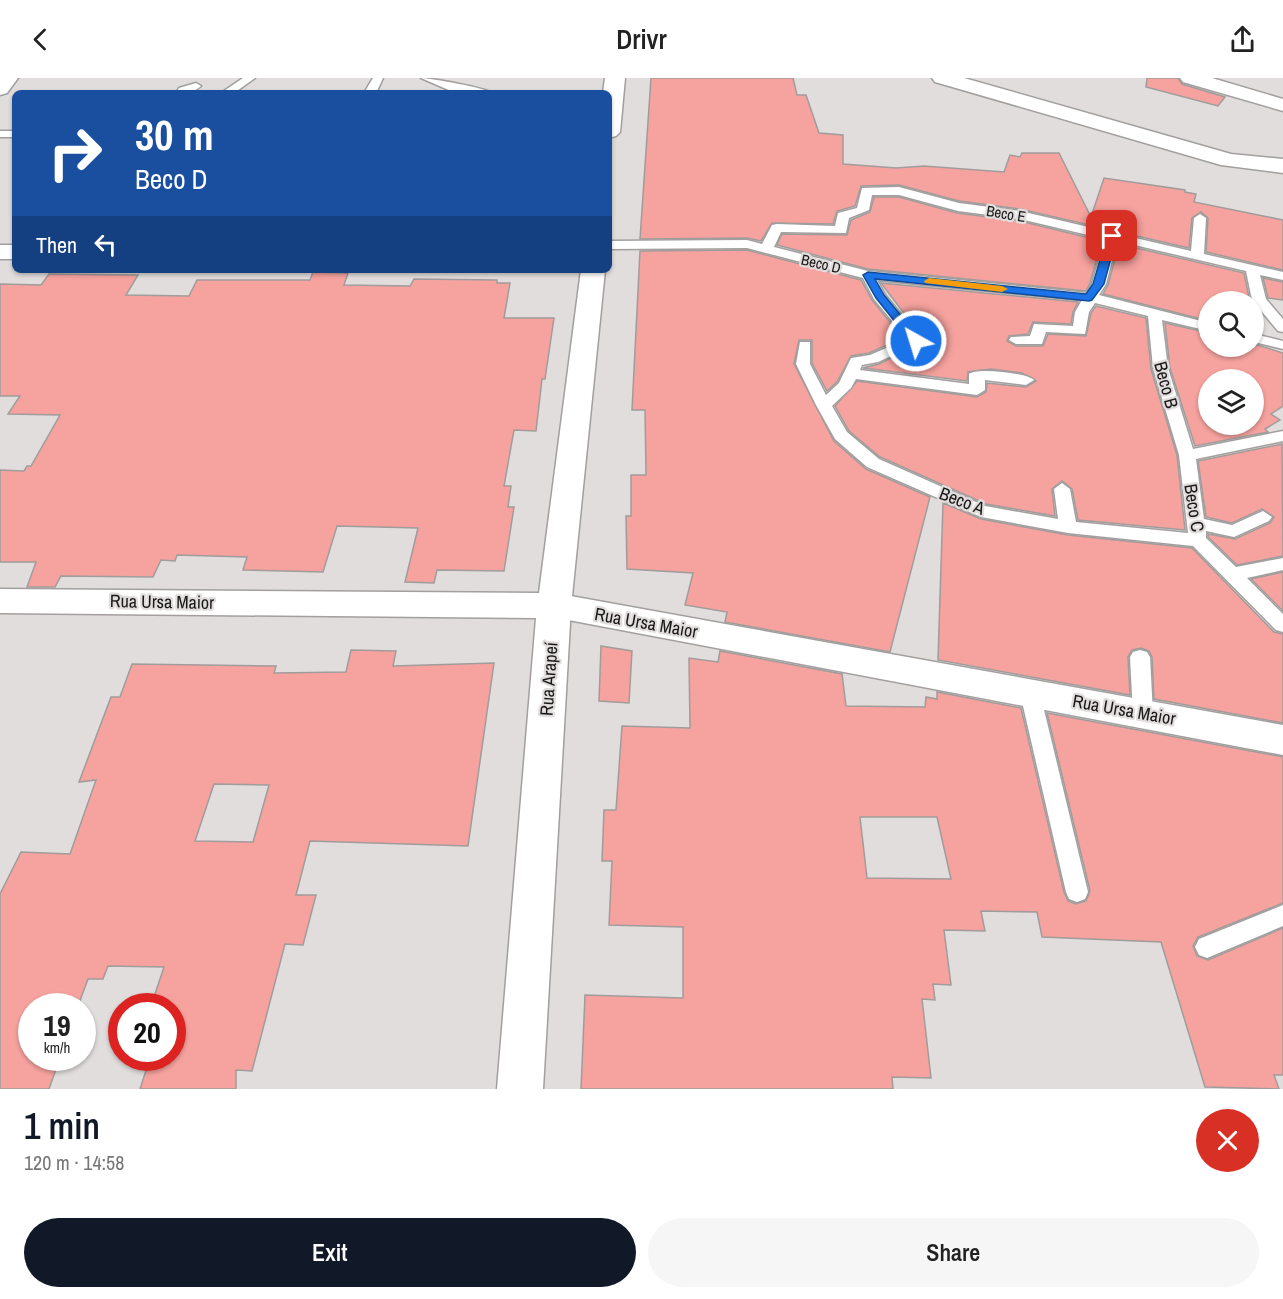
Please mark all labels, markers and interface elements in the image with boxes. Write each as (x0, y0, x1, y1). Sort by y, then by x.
text: Drivr (616, 21, 667, 57)
icon: back (24, 23, 57, 56)
icon: share (1226, 23, 1259, 56)
text: 30 m (135, 107, 214, 163)
icon: right (36, 114, 114, 192)
text: Beco D (135, 161, 208, 197)
street label: Beco E (985, 200, 1027, 227)
pin (1086, 210, 1137, 261)
icon: arrive (1095, 219, 1128, 252)
icon: left (89, 228, 122, 261)
text: Then (36, 230, 77, 260)
street label: Beco D (799, 249, 843, 278)
map controls (1198, 291, 1264, 435)
button: search (1198, 291, 1264, 357)
position arrow (884, 309, 948, 373)
street label: Beco B (1148, 359, 1185, 411)
button: layers (1198, 369, 1264, 435)
street label: Beco A (936, 480, 989, 521)
street label: Beco C (1178, 482, 1211, 534)
street label: Rua Ursa Maior (110, 588, 214, 615)
street label: Rua Ursa Maior (593, 601, 700, 644)
street label: Rua Arapeí (533, 640, 564, 717)
street label: Rua Ursa Maior (1071, 688, 1178, 731)
speed limit sign: 20 (108, 993, 186, 1071)
text: 19 (43, 1005, 71, 1045)
text: km/h (44, 1037, 70, 1058)
text: 1 min (24, 1102, 100, 1150)
button: close (1196, 1109, 1259, 1172)
text: 120 m · 14:58 (24, 1149, 124, 1176)
button: Exit (24, 1218, 636, 1287)
button: Share (648, 1218, 1259, 1287)

